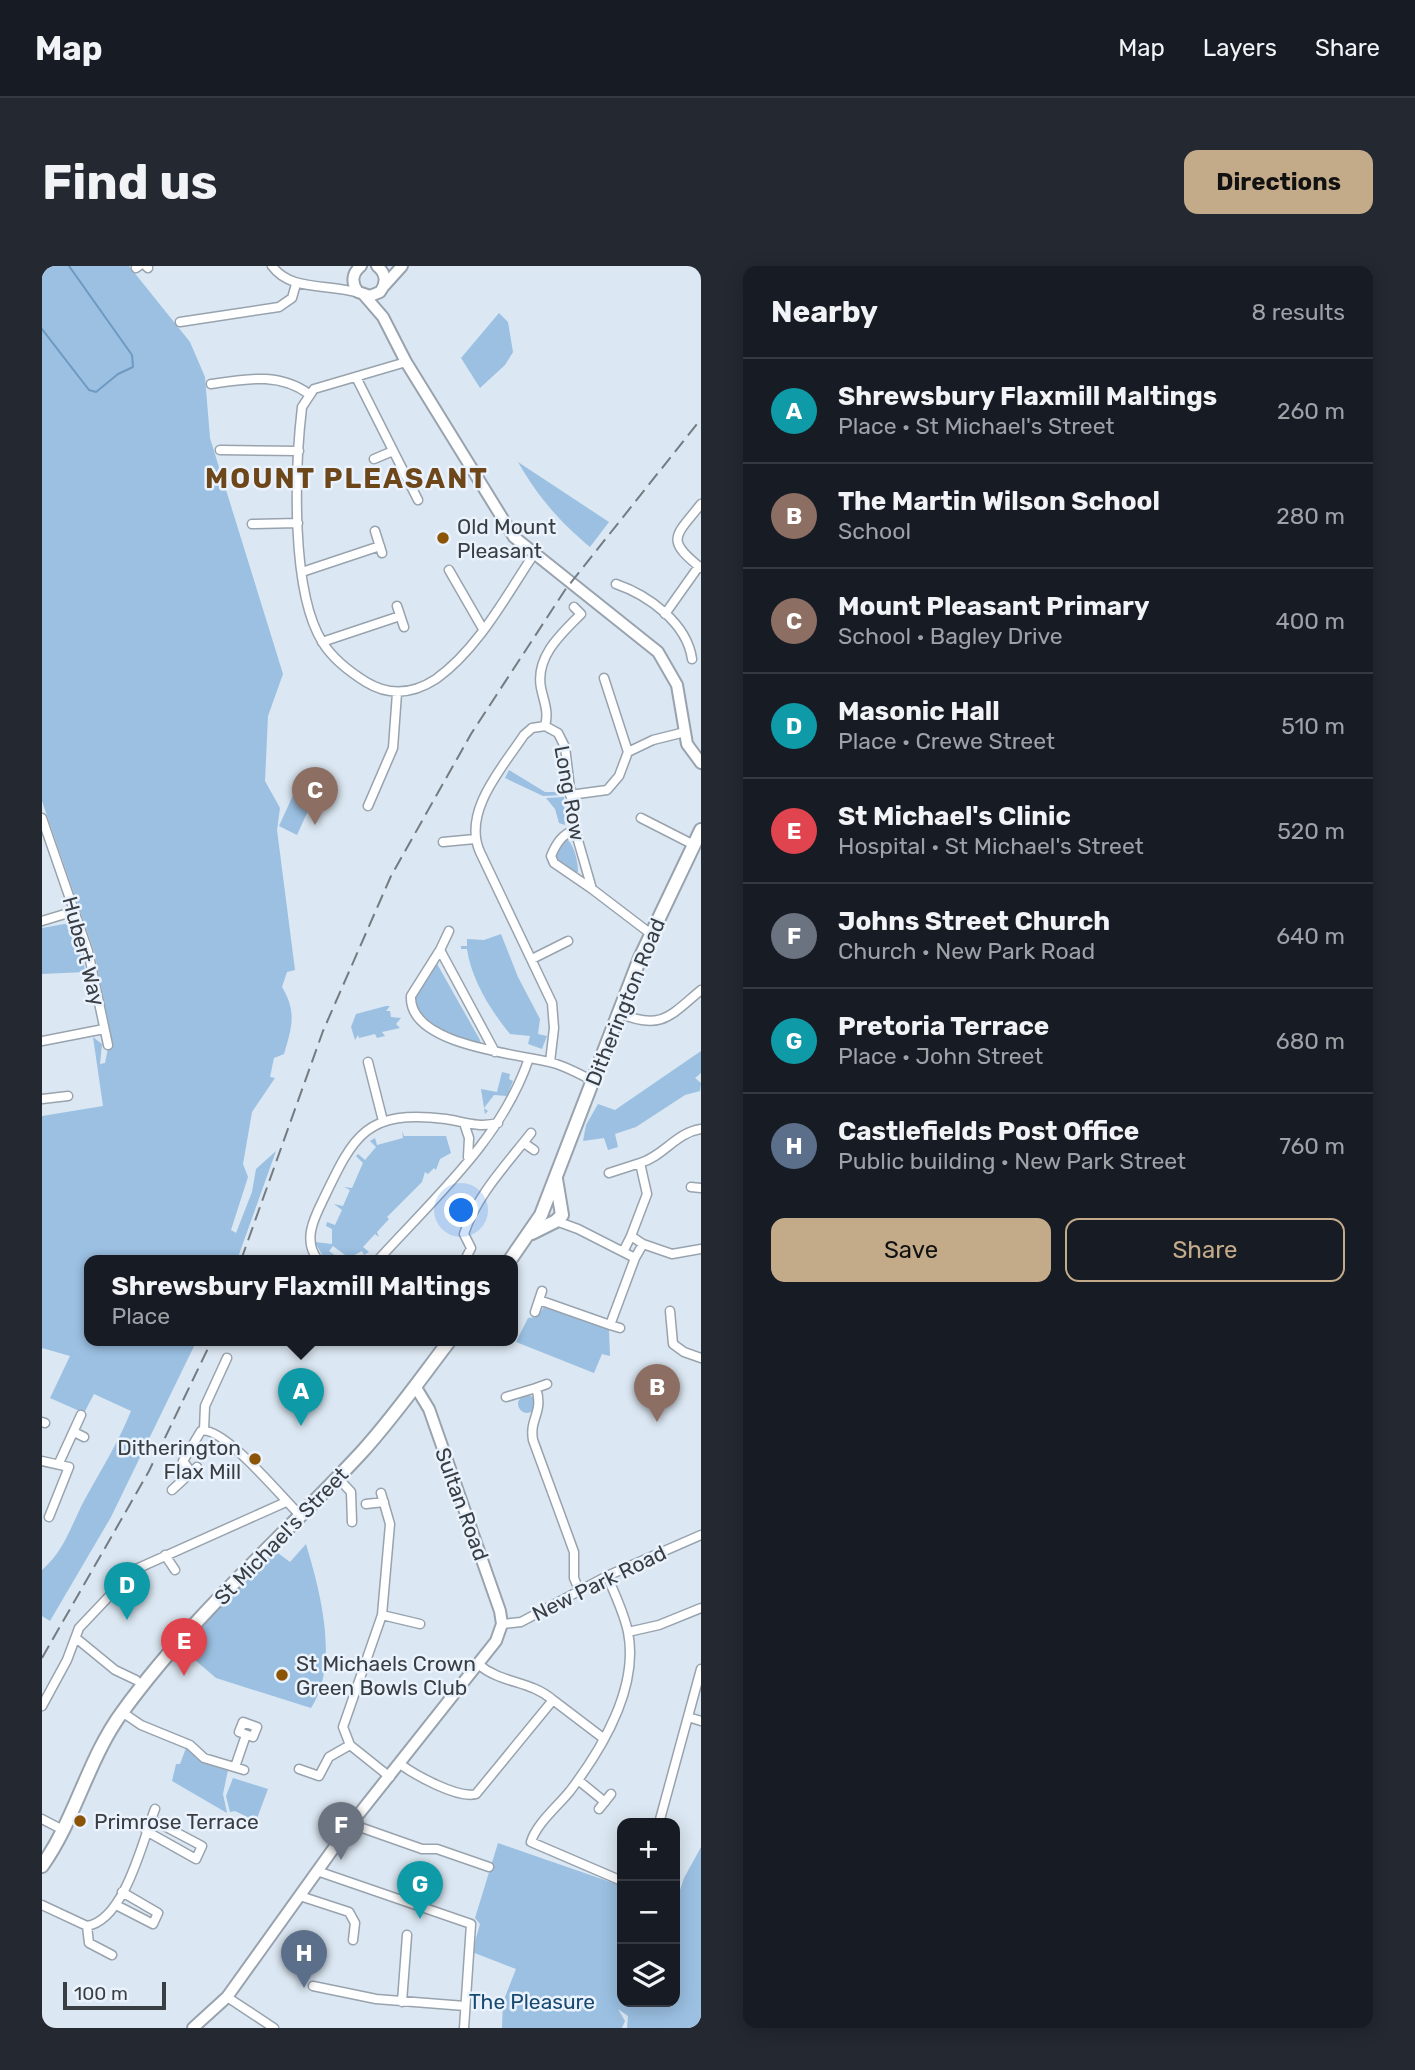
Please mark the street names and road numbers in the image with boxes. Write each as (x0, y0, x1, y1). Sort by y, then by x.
street label: Long Row (549, 743, 591, 843)
street label: Hubert Way (57, 894, 111, 1009)
street label: Ditherington Road (580, 915, 670, 1089)
street label: Sultan Road (430, 1444, 494, 1564)
street label: St Michael's Street (209, 1462, 353, 1610)
street label: New Park Road (528, 1540, 670, 1626)

